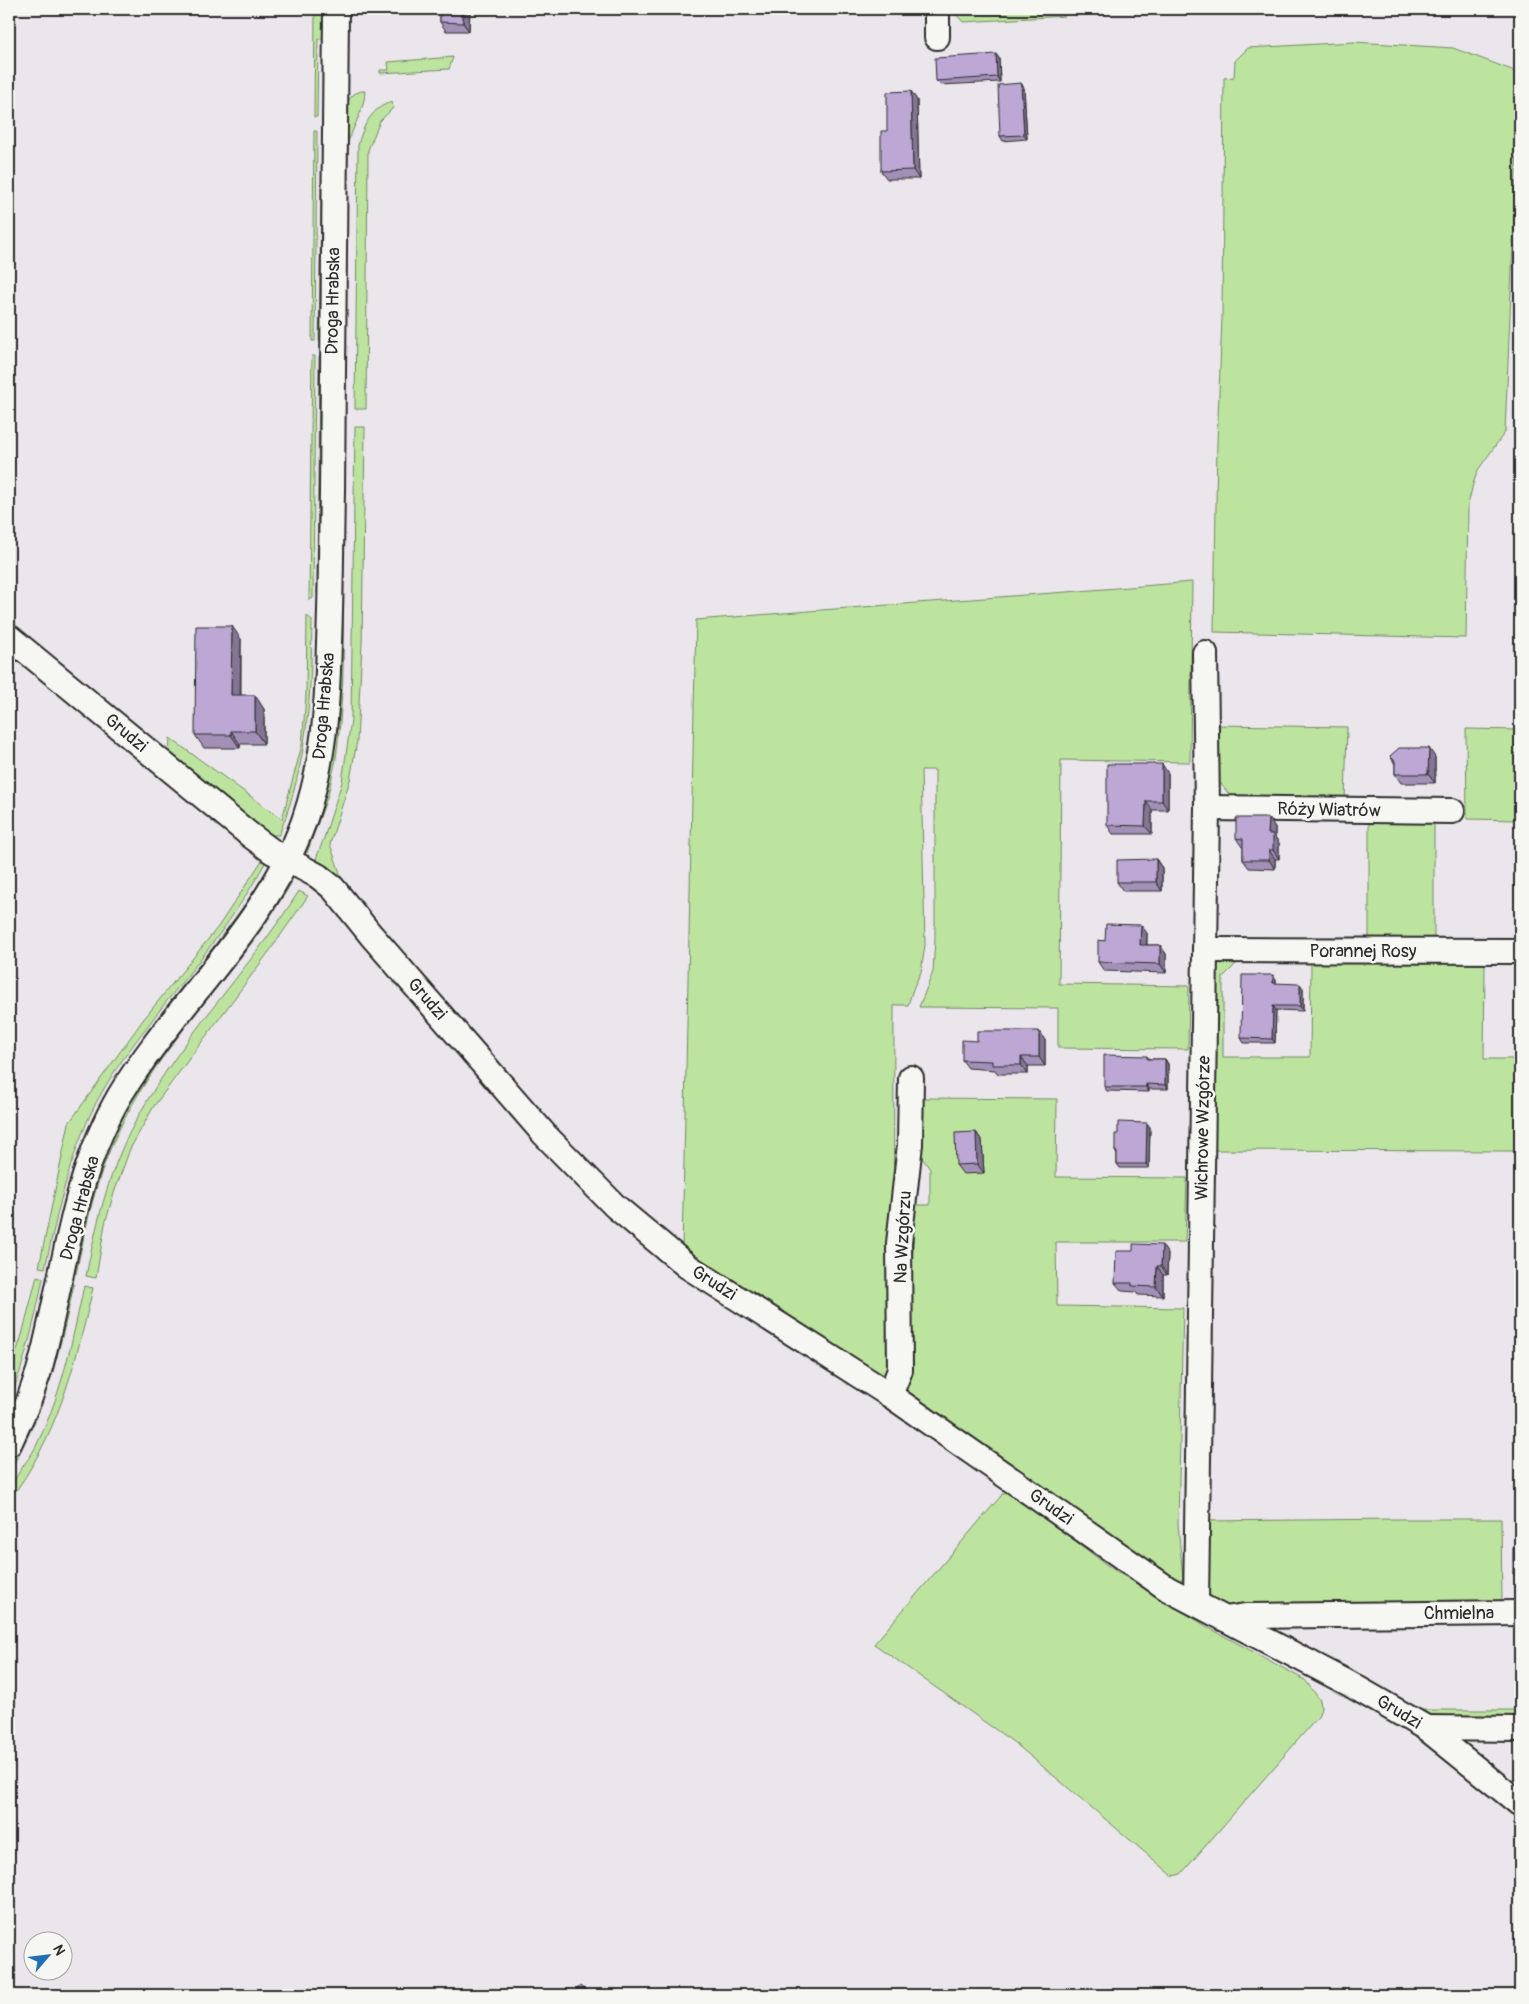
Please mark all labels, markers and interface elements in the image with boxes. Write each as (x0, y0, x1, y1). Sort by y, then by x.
street label: Droga Hrabska (321, 247, 345, 355)
street label: Droga Hrabska (308, 652, 340, 760)
street label: Grudzi (100, 708, 152, 758)
street label: Róży Wiatrów (1277, 798, 1381, 822)
street label: Porannej Rosy (1310, 940, 1417, 963)
street label: Grudzi (402, 973, 452, 1025)
street label: Wichrowe Wzgórze (1190, 1055, 1216, 1201)
street label: Droga Hrabska (55, 1153, 105, 1263)
street label: Na Wzgórzu (889, 1190, 917, 1284)
street label: Grudzi (687, 1260, 741, 1306)
street label: Grudzi (1024, 1484, 1078, 1530)
street label: Chmielna (1424, 1602, 1494, 1625)
street label: Grudzi (1372, 1690, 1426, 1734)
north arrow (22, 1932, 72, 1982)
text: N (49, 1942, 69, 1958)

